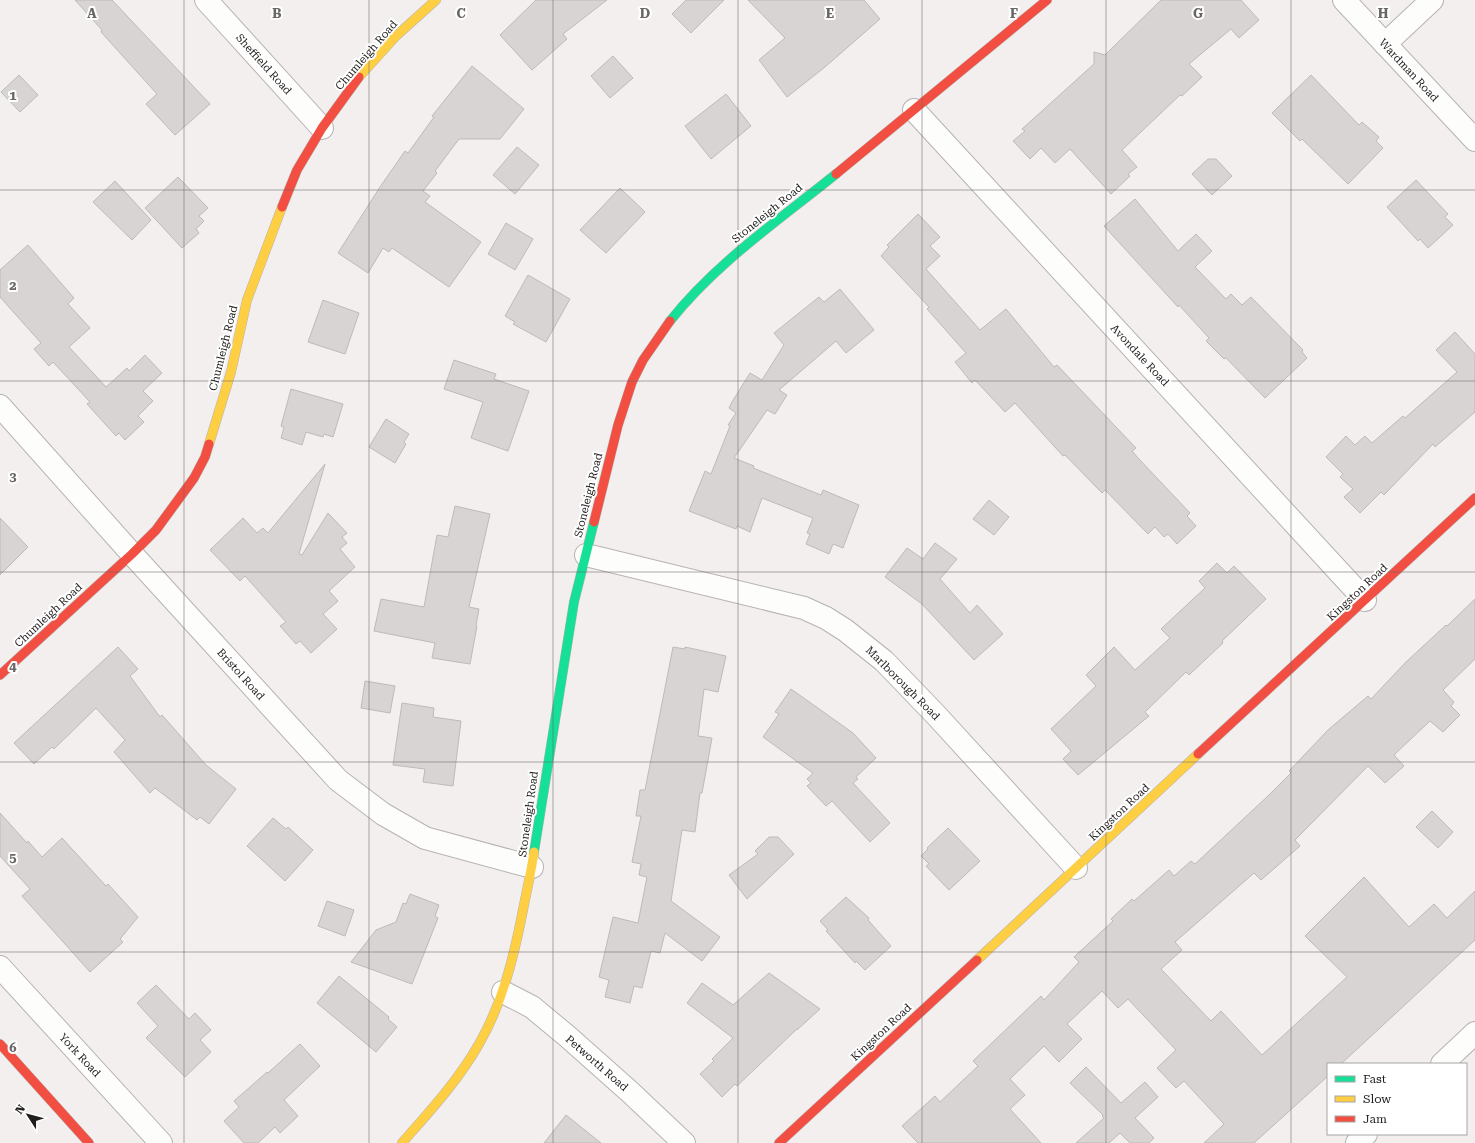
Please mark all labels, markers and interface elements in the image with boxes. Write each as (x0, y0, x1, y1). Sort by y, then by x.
text: A (87, 6, 97, 21)
text: B (272, 6, 282, 21)
text: C (456, 6, 466, 21)
text: D (640, 6, 650, 21)
text: E (826, 6, 834, 21)
text: F (1010, 6, 1018, 21)
text: G (1193, 6, 1203, 21)
text: H (1378, 6, 1389, 21)
street label: Chumleigh Road (333, 18, 400, 93)
street label: Sheffield Road (233, 31, 294, 97)
street label: Wardman Road (1376, 36, 1441, 104)
text: 1 (9, 88, 17, 103)
street label: Stoneleigh Road (730, 181, 805, 246)
text: 2 (9, 278, 17, 293)
street label: Chumleigh Road (207, 304, 240, 392)
street label: Avondale Road (1108, 322, 1172, 389)
street label: Stoneleigh Road (572, 451, 605, 539)
text: 3 (9, 469, 17, 484)
street label: Kingston Road (1324, 561, 1390, 624)
street label: Chumleigh Road (12, 581, 85, 650)
street label: Marlborough Road (863, 644, 942, 723)
street label: Bristol Road (214, 646, 267, 703)
text: 4 (9, 659, 17, 674)
street label: Stoneleigh Road (516, 770, 541, 858)
street label: Kingston Road (1086, 781, 1152, 844)
text: 5 (9, 850, 17, 865)
street label: Kingston Road (848, 1001, 914, 1064)
street label: York Road (56, 1031, 103, 1080)
street label: Petworth Road (563, 1033, 631, 1094)
text: 6 (9, 1040, 17, 1055)
legend (1327, 1063, 1467, 1135)
text: Fast (1363, 1072, 1387, 1086)
text: Slow (1363, 1092, 1391, 1106)
north arrow (8, 1095, 48, 1135)
text: N (13, 1102, 28, 1117)
text: Jam (1363, 1112, 1387, 1126)

